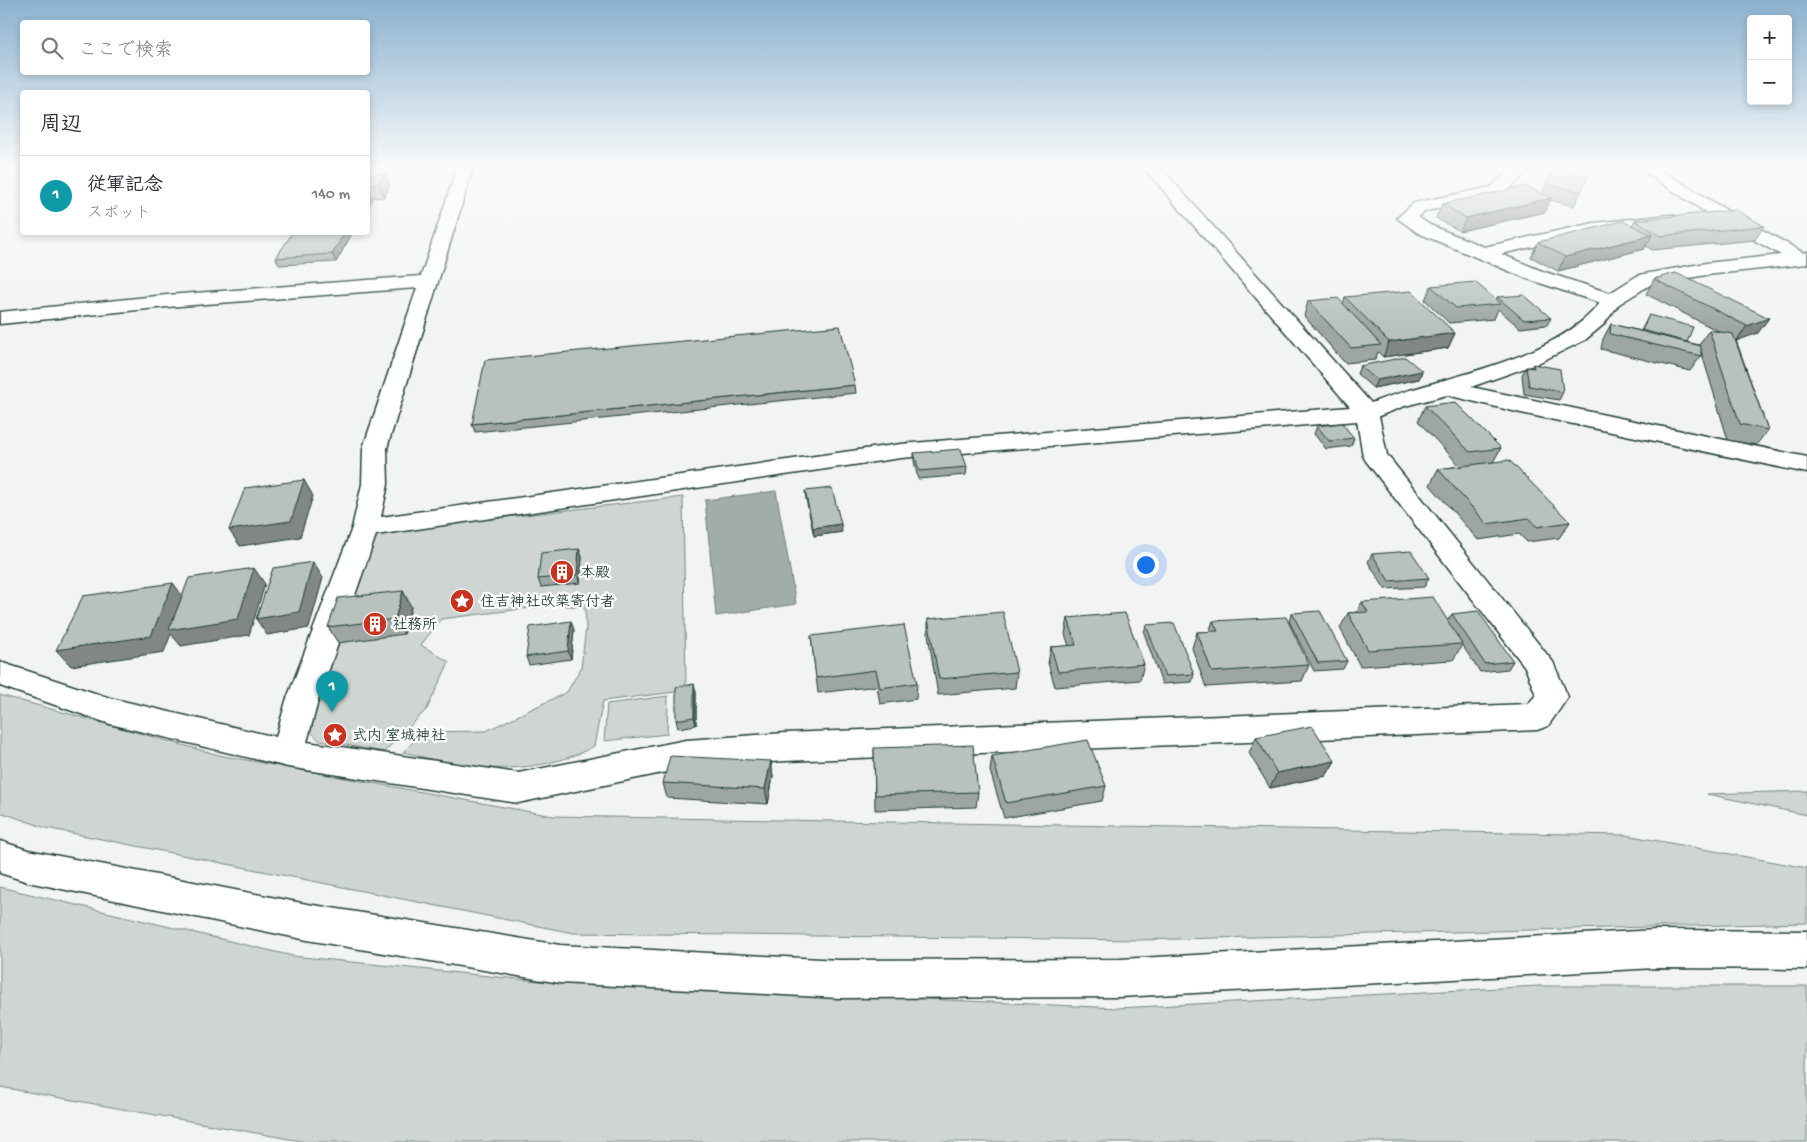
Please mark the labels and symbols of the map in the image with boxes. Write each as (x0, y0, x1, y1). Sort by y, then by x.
your location (1133, 552, 1159, 578)
building icon: 本殿 (549, 559, 575, 585)
place label: 本殿 (580, 564, 610, 583)
place icon: 住吉神社改築寄付者 (449, 588, 475, 614)
place label: 住吉神社改築寄付者 (480, 593, 615, 612)
building icon: 社務所 (362, 611, 388, 637)
place label: 社務所 (392, 616, 437, 635)
pin: 1 (316, 671, 348, 712)
place icon: 式内 室城神社 (322, 722, 348, 748)
place label: 式内 室城神社 (352, 727, 446, 746)

